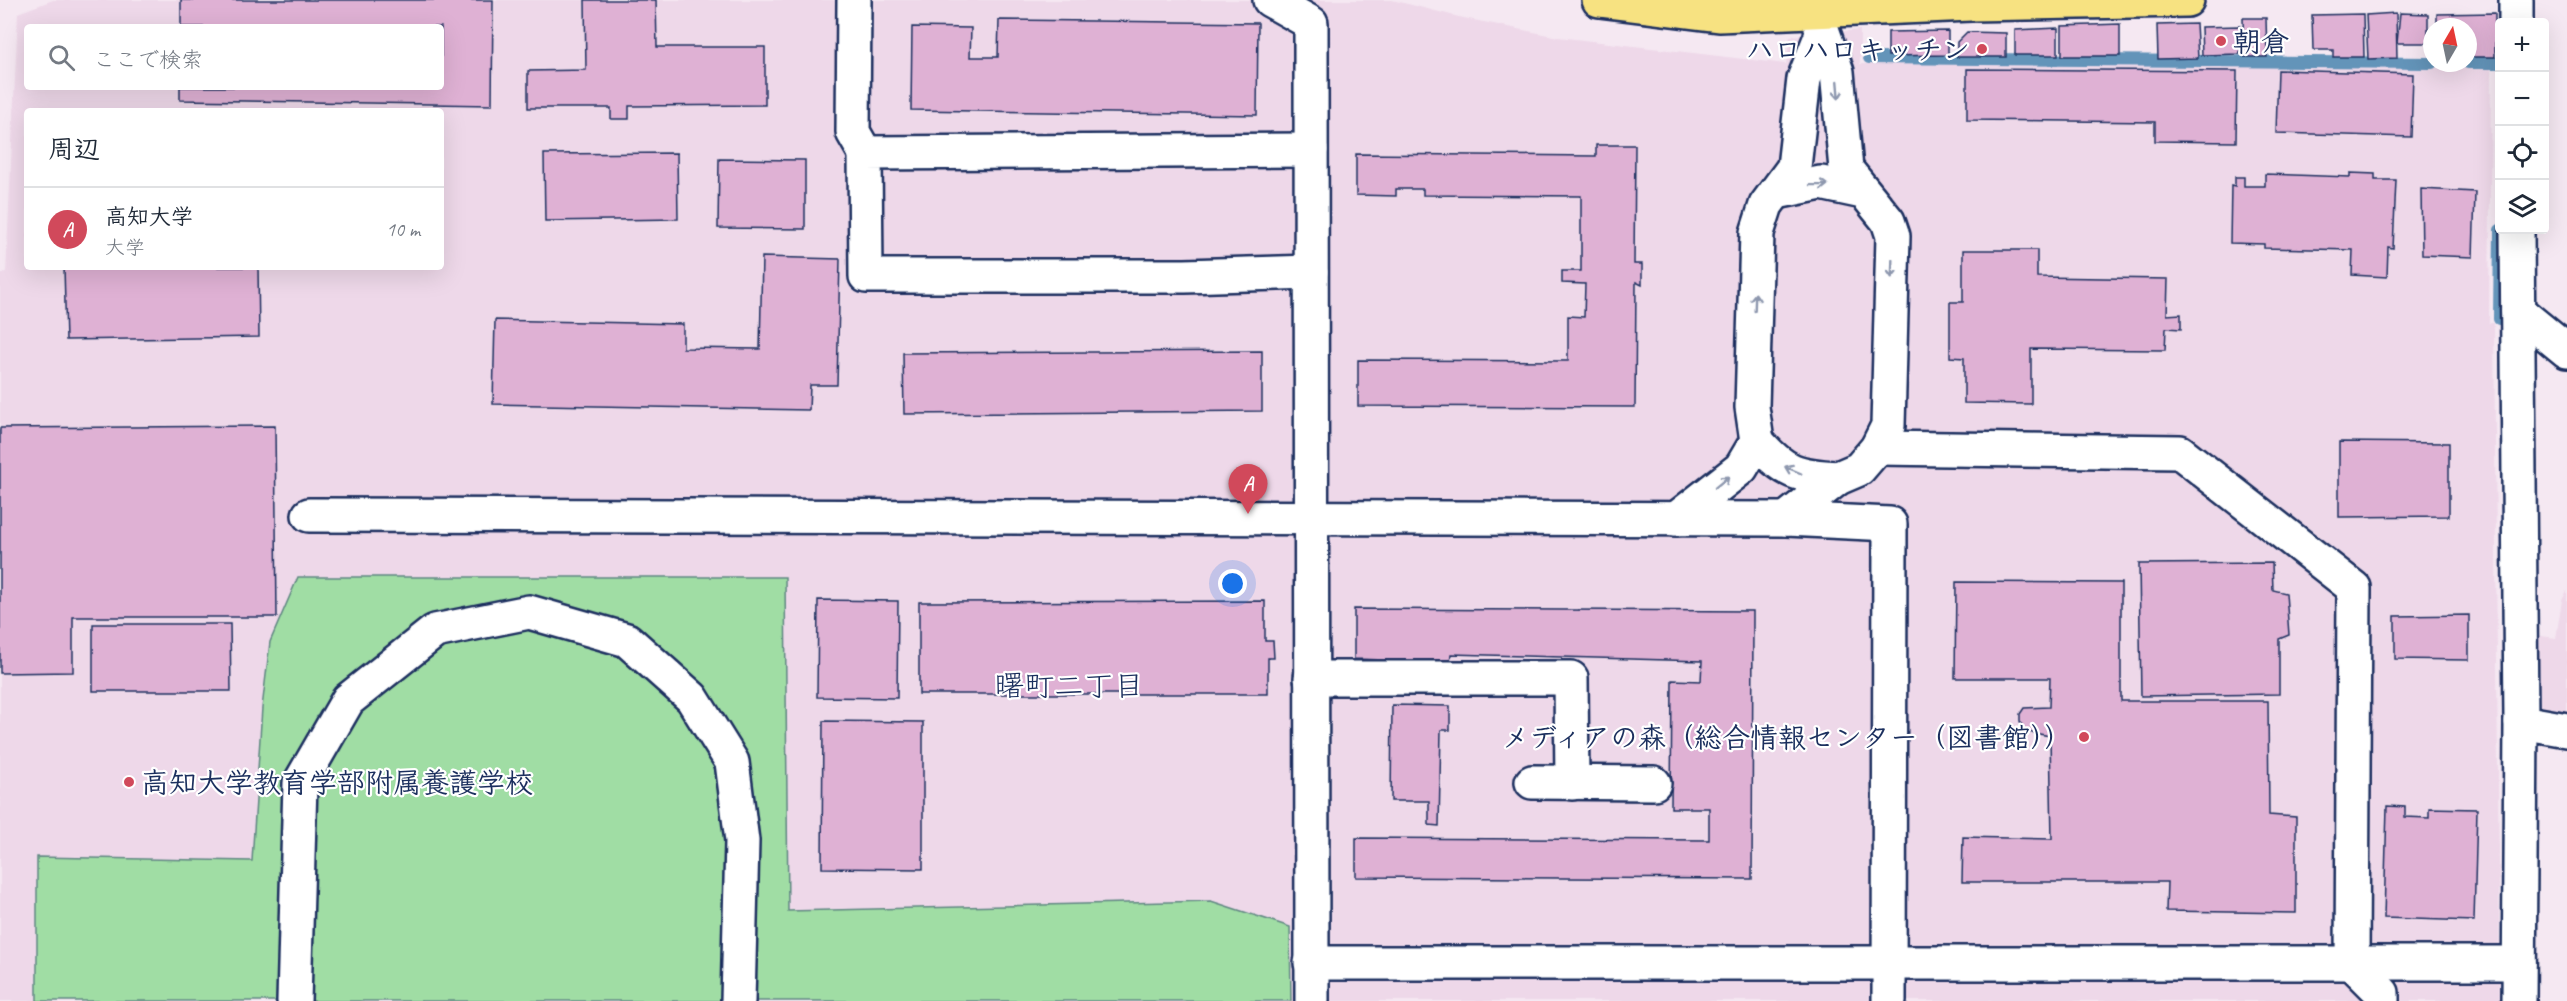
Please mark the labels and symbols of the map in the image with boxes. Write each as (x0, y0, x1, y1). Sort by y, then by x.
north arrow (2423, 18, 2477, 72)
place label: 朝倉 (2233, 24, 2289, 59)
place label: ハロハロキッチン (1746, 32, 1970, 67)
marker: 朝倉 (2214, 34, 2228, 48)
marker: ハロハロキッチン (1975, 42, 1989, 56)
one-way arrow (1833, 79, 1844, 99)
one-way arrow (1809, 179, 1829, 191)
one-way arrow (1886, 258, 1898, 278)
one-way arrow (1749, 292, 1760, 312)
pin: A (1228, 464, 1268, 514)
one-way arrow (1784, 464, 1802, 475)
one-way arrow (1714, 476, 1730, 489)
your location (1218, 569, 1247, 598)
district label: 曙町二丁目 (994, 667, 1144, 705)
place label: メディアの森（総合情報センター（図書館）） (1501, 720, 2072, 755)
marker: メディアの森（総合情報センター（図書館）） (2077, 730, 2091, 744)
place label: 高知大学教育学部附属養護学校 (141, 765, 533, 800)
marker: 高知大学教育学部附属養護学校 (122, 775, 136, 789)

